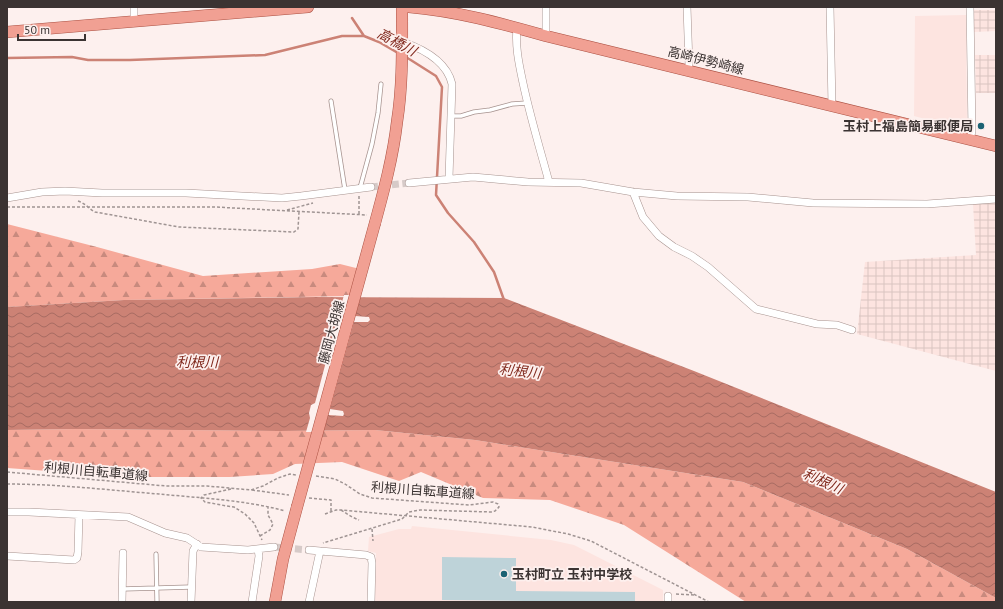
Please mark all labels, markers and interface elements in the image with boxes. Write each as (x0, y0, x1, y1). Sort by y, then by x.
scale bar (18, 16, 85, 42)
text: 50 m (24, 22, 50, 37)
water label: 高橋川 (374, 24, 422, 61)
street label: 高崎伊勢崎線 (666, 43, 746, 78)
place label: 玉村上福島簡易郵便局 (843, 118, 973, 135)
marker: 玉村上福島簡易郵便局 (976, 121, 986, 131)
street label: 藤岡大胡線 (315, 299, 348, 366)
water label: 利根川 (176, 353, 220, 371)
water label: 利根川 (498, 360, 544, 383)
street label: 利根川自転車道線 (43, 458, 149, 484)
water label: 利根川 (800, 464, 848, 499)
street label: 利根川自転車道線 (370, 478, 475, 503)
place label: 玉村町立 玉村中学校 (512, 566, 632, 583)
marker: 玉村町立 玉村中学校 (499, 569, 509, 579)

